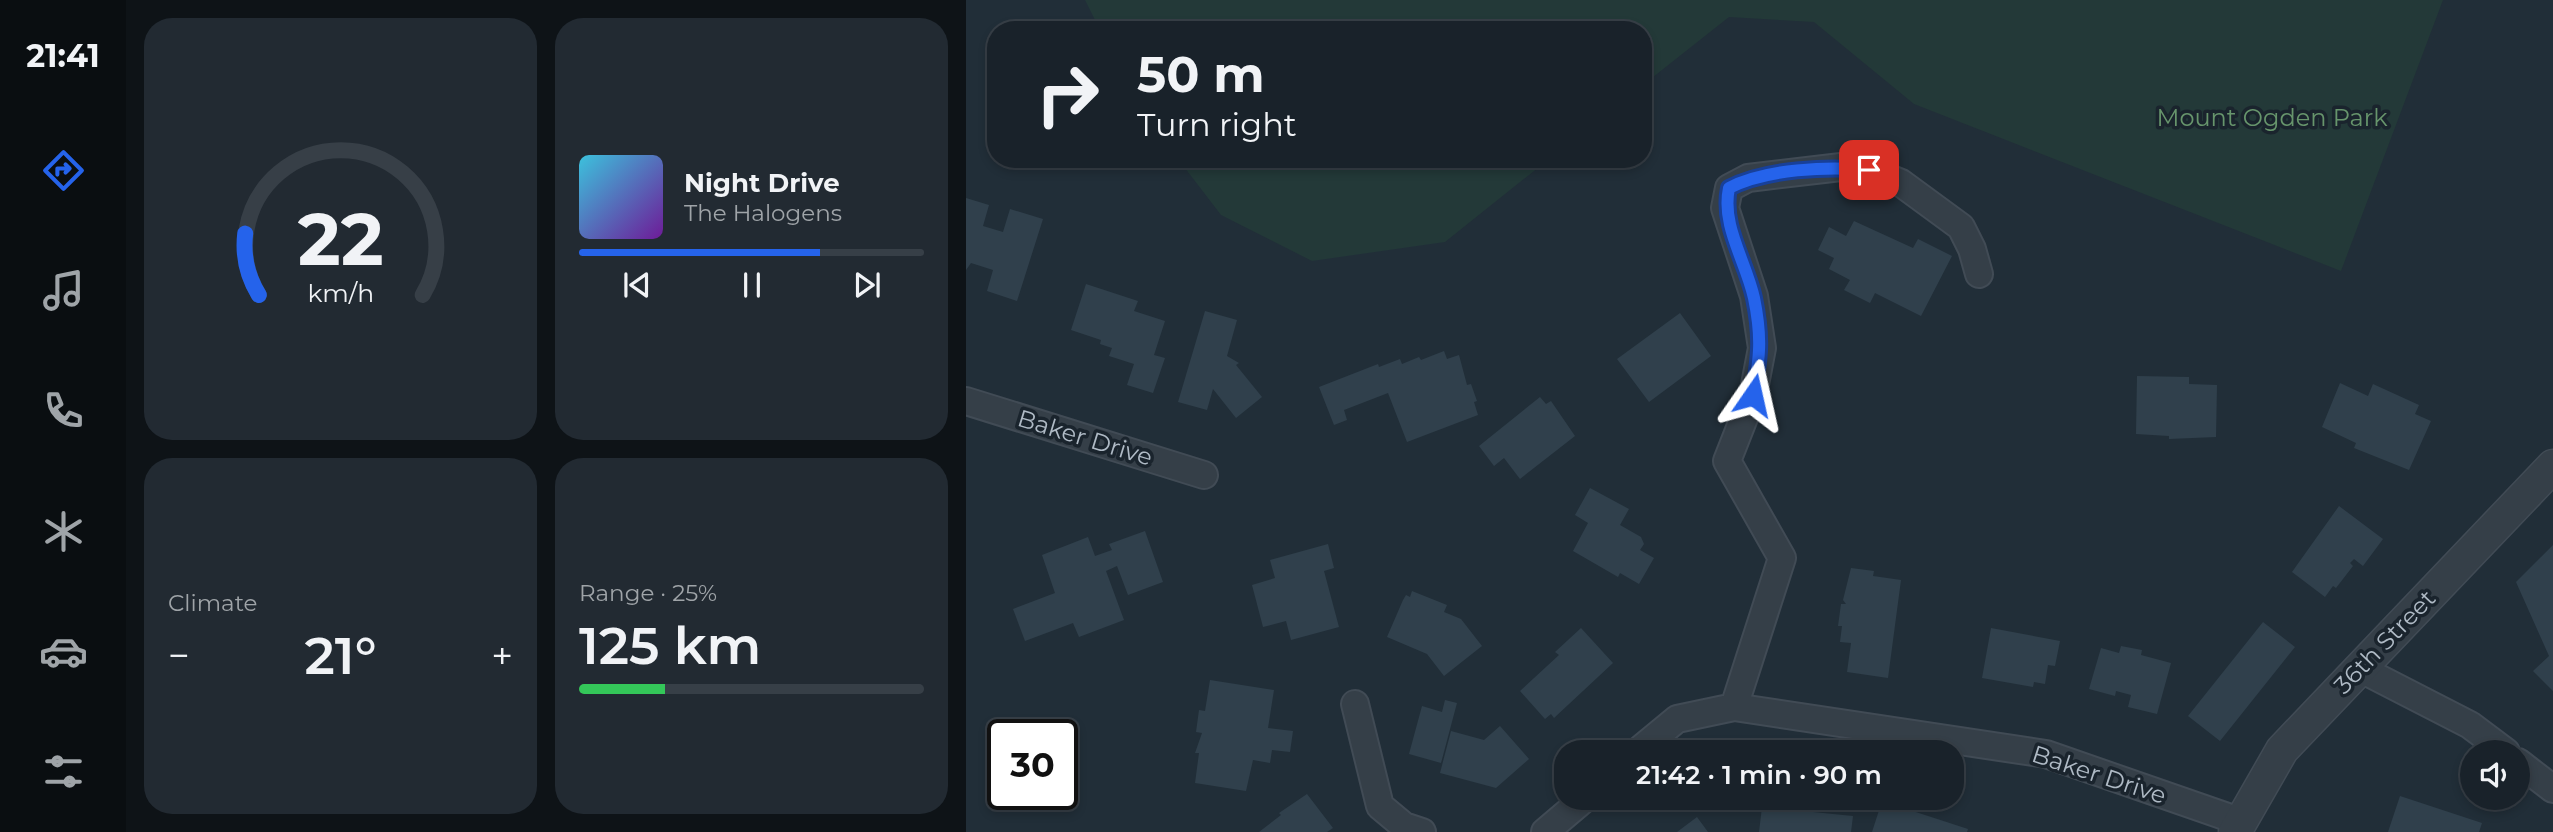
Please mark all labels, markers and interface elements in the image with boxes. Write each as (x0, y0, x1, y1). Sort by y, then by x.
text: 21:41 (26, 36, 100, 75)
text: 50 m (1137, 45, 1265, 104)
icon: right (1022, 49, 1113, 140)
park label: Mount Ogden Park (2156, 103, 2388, 132)
text: Turn right (1137, 105, 1297, 144)
pin (1839, 140, 1899, 200)
icon: directions (39, 146, 88, 195)
icon: arrive (1850, 151, 1888, 189)
text: Night Drive (684, 167, 840, 199)
text: 22 (298, 196, 383, 284)
text: The Halogens (684, 199, 842, 227)
icon: music (39, 266, 88, 315)
icon: previous (618, 266, 656, 304)
icon: pause (733, 266, 771, 304)
icon: next (848, 266, 886, 304)
text: km/h (307, 278, 374, 308)
position arrow (1716, 358, 1790, 432)
icon: phone (39, 386, 88, 435)
street label: Baker Drive (1014, 403, 1156, 472)
icon: climate (39, 507, 88, 556)
text: Range · 25% (579, 579, 717, 607)
street label: 36th Street (2328, 584, 2441, 700)
text: Climate (168, 589, 257, 617)
text: 125 km (579, 614, 761, 677)
text: 21° (305, 624, 376, 687)
icon: car (39, 627, 88, 676)
text: − (168, 632, 190, 679)
text: + (491, 632, 513, 679)
speed limit sign: 30 (987, 719, 1078, 810)
street label: Baker Drive (2028, 739, 2170, 810)
map controls (2460, 740, 2530, 810)
button: sound (2460, 740, 2530, 810)
icon: filters (39, 747, 88, 796)
text: 21:42 · 1 min · 90 m (1636, 759, 1882, 791)

